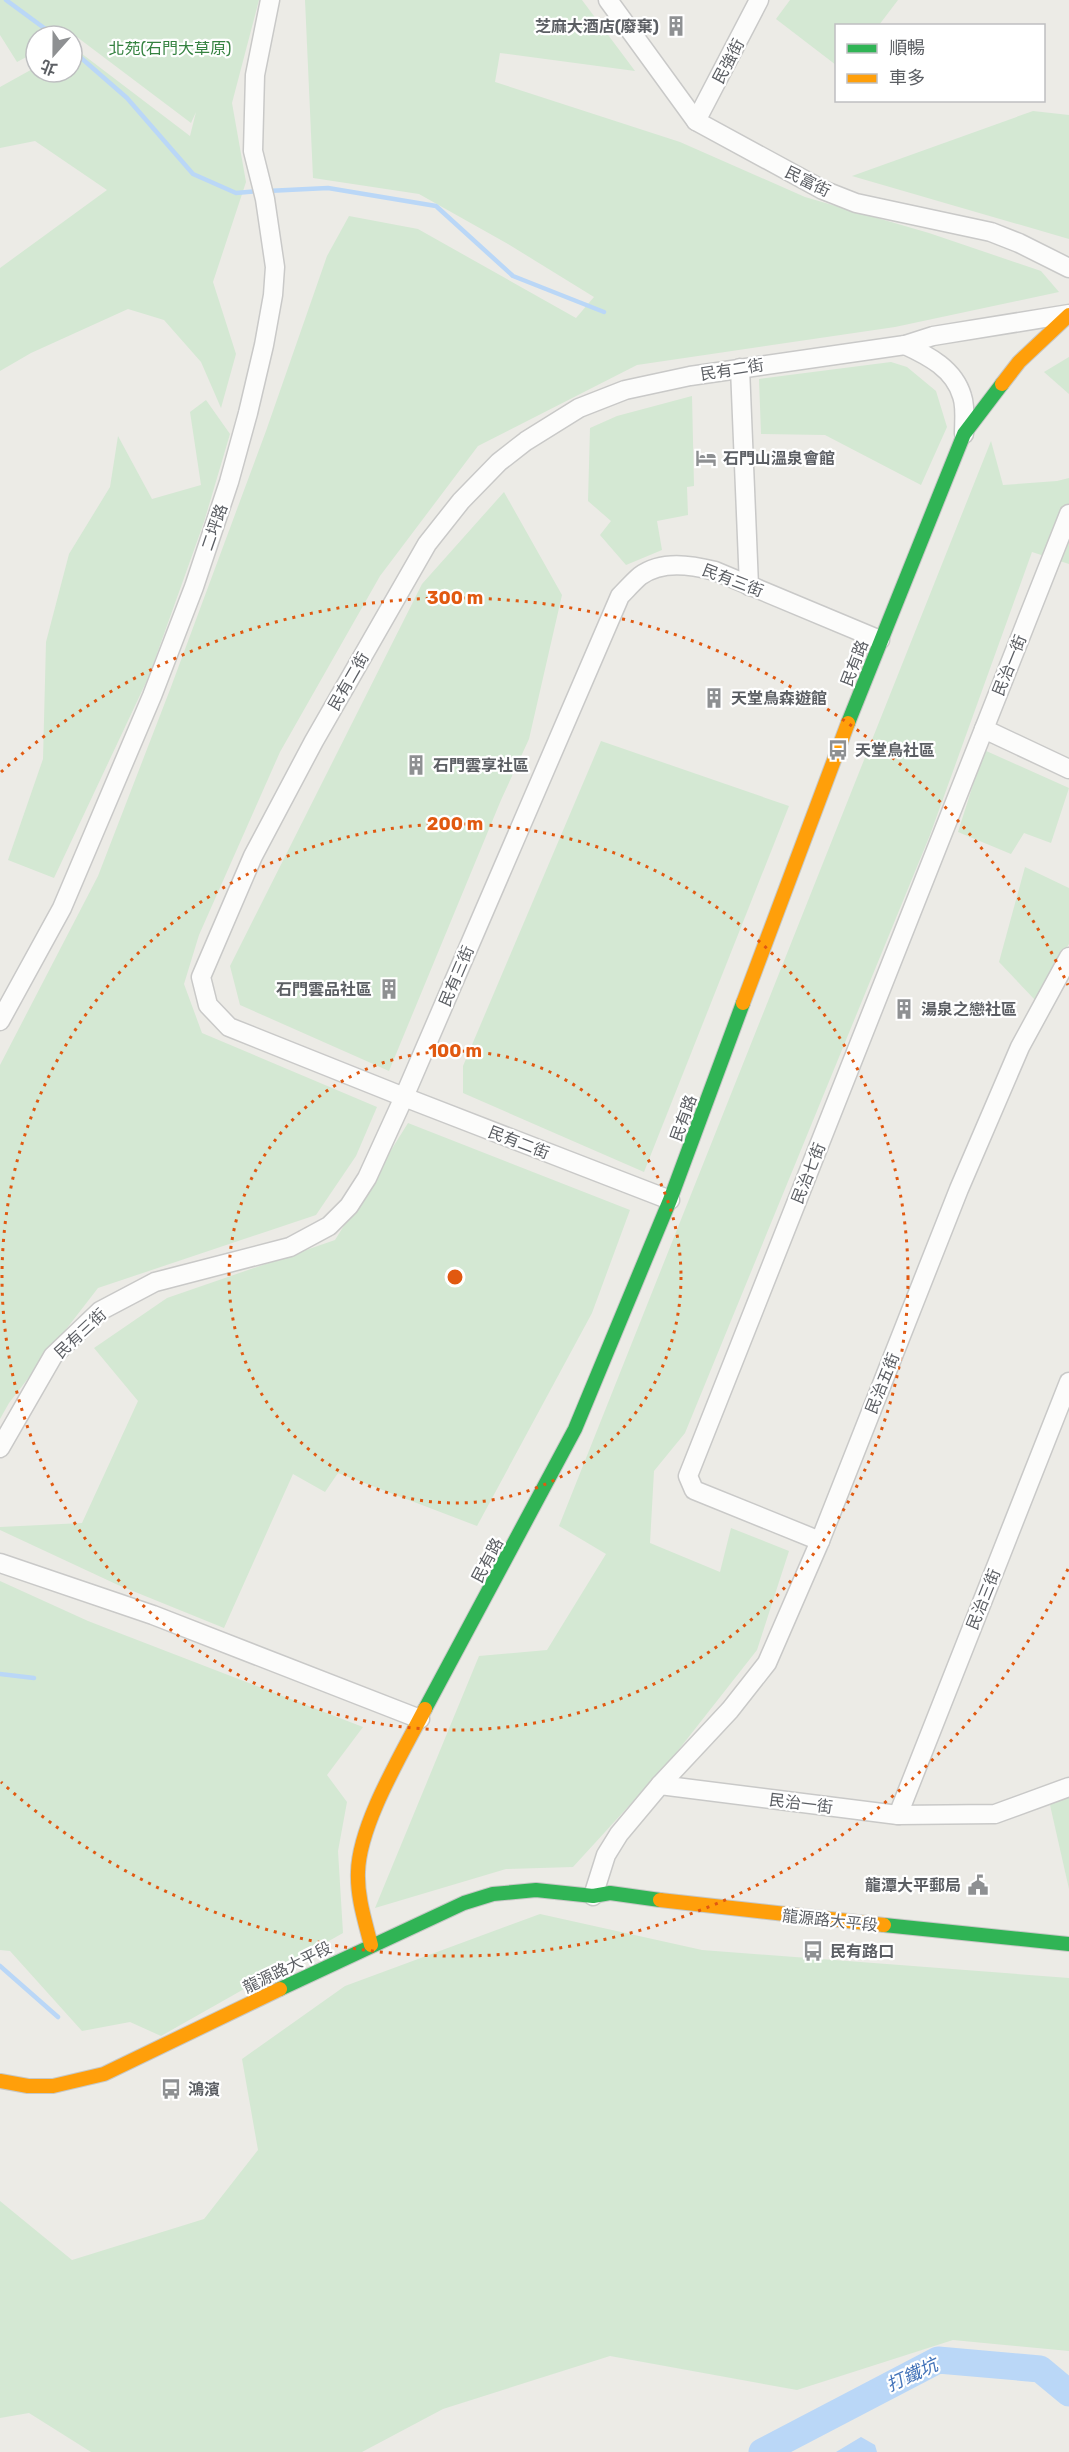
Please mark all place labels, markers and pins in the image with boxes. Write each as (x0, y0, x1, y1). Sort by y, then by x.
building icon: 芝麻大酒店(廢棄) (664, 14, 688, 38)
place label: 芝麻大酒店(廢棄) (535, 17, 659, 36)
hotel icon: 石門山溫泉會館 (694, 446, 718, 470)
place label: 石門山溫泉會館 (723, 449, 835, 468)
building icon: 天堂鳥森遊館 (702, 686, 726, 710)
place label: 天堂鳥森遊館 (731, 689, 827, 708)
bus stop icon: 天堂鳥社區 (826, 738, 850, 762)
place label: 天堂鳥社區 (855, 741, 935, 760)
building icon: 石門雲享社區 (404, 753, 428, 777)
place label: 石門雲享社區 (433, 756, 529, 775)
building icon: 石門雲品社區 (377, 977, 401, 1001)
place label: 石門雲品社區 (276, 980, 372, 999)
building icon: 湯泉之戀社區 (892, 997, 916, 1021)
place label: 湯泉之戀社區 (921, 1000, 1017, 1019)
centre of rings (445, 1267, 465, 1287)
public building icon: 龍潭大平郵局 (966, 1873, 990, 1897)
place label: 龍潭大平郵局 (865, 1876, 961, 1895)
bus stop icon: 民有路口 (801, 1939, 825, 1963)
place label: 民有路口 (830, 1942, 894, 1961)
bus stop icon: 鴻濱 (159, 2077, 183, 2101)
place label: 鴻濱 (188, 2080, 220, 2099)

